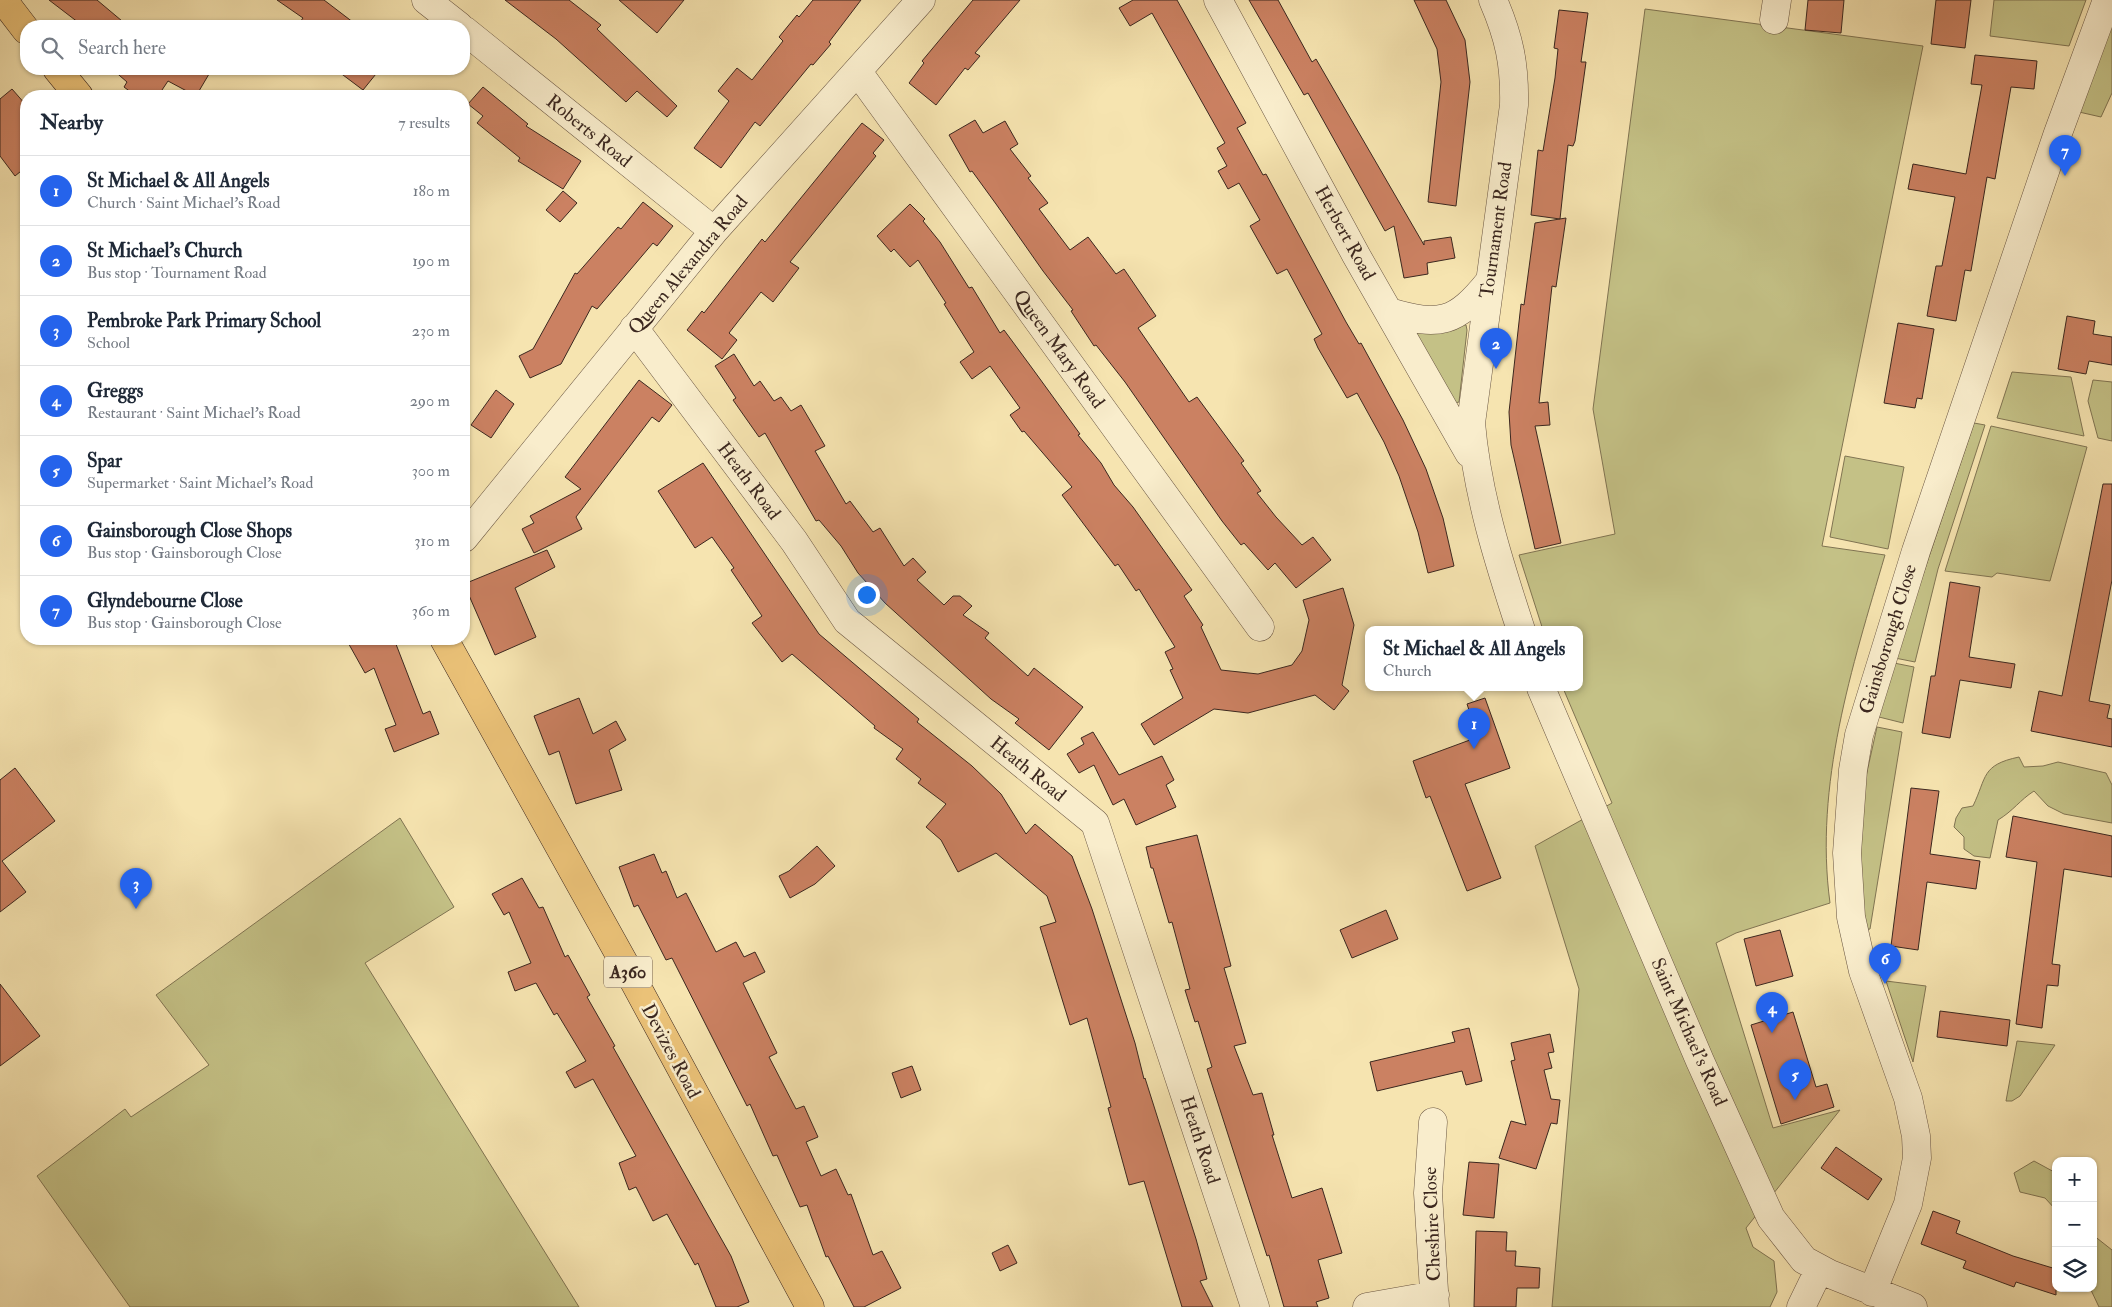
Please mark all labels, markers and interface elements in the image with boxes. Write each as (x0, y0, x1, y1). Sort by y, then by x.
search box (20, 20, 470, 75)
icon: search (38, 34, 66, 62)
text: Search here (78, 36, 166, 60)
street label: Roberts Road (541, 89, 637, 173)
text: Nearby (40, 109, 103, 136)
text: 7 results (398, 113, 450, 133)
pin: 7 (2049, 135, 2081, 176)
street label: Tournament Road (1475, 160, 1518, 300)
text: St Michael & All Angels (87, 169, 270, 193)
text: 1 (53, 181, 59, 201)
text: 180 m (413, 181, 450, 201)
street label: Herbert Road (1309, 181, 1381, 285)
street label: Queen Alexandra Road (623, 190, 754, 339)
text: Church · Saint Michael's Road (87, 193, 280, 213)
text: St Michael's Church (87, 239, 243, 263)
text: 2 (52, 251, 60, 271)
text: 190 m (412, 251, 450, 271)
text: Bus stop · Tournament Road (87, 263, 267, 283)
street label: Queen Mary Road (1008, 285, 1110, 414)
text: Pembroke Park Primary School (87, 309, 321, 333)
text: 3 (53, 321, 59, 341)
text: 230 m (412, 321, 450, 341)
pin: 2 (1480, 328, 1512, 369)
text: School (87, 333, 130, 353)
text: Greggs (87, 379, 143, 403)
text: 4 (52, 391, 60, 411)
text: 290 m (410, 391, 450, 411)
text: Restaurant · Saint Michael's Road (87, 403, 301, 423)
street label: Heath Road (712, 437, 786, 525)
text: Spar (87, 449, 122, 473)
text: 5 (52, 461, 60, 481)
text: 300 m (412, 461, 450, 481)
text: Supermarket · Saint Michael's Road (87, 473, 313, 493)
text: Gainsborough Close Shops (87, 519, 292, 543)
text: 6 (52, 531, 60, 551)
text: 310 m (414, 531, 450, 551)
text: Bus stop · Gainsborough Close (87, 543, 282, 563)
street label: Gainsborough Close (1854, 561, 1922, 717)
your location (854, 582, 880, 608)
text: Glyndebourne Close (87, 589, 243, 613)
text: 7 (52, 601, 60, 621)
text: 360 m (412, 601, 450, 621)
text: Bus stop · Gainsborough Close (87, 613, 282, 633)
popup (1365, 626, 1583, 691)
text: St Michael & All Angels (1383, 637, 1565, 661)
text: Church (1383, 661, 1432, 681)
pin: 1 (1458, 708, 1490, 749)
street label: Heath Road (985, 731, 1071, 807)
pin: 3 (120, 868, 152, 909)
pin: 6 (1869, 943, 1901, 984)
street label: Saint Michael's Road (1646, 954, 1733, 1110)
road number: A360 (604, 956, 652, 988)
pin: 4 (1756, 992, 1788, 1033)
street label: Devizes Road (636, 999, 706, 1103)
pin: 5 (1779, 1059, 1811, 1100)
street label: Heath Road (1175, 1093, 1226, 1188)
map controls (2052, 1157, 2097, 1292)
button: + (2052, 1157, 2097, 1202)
street label: Cheshire Close (1418, 1166, 1446, 1282)
button: − (2052, 1202, 2097, 1247)
button: layers (2052, 1247, 2097, 1292)

